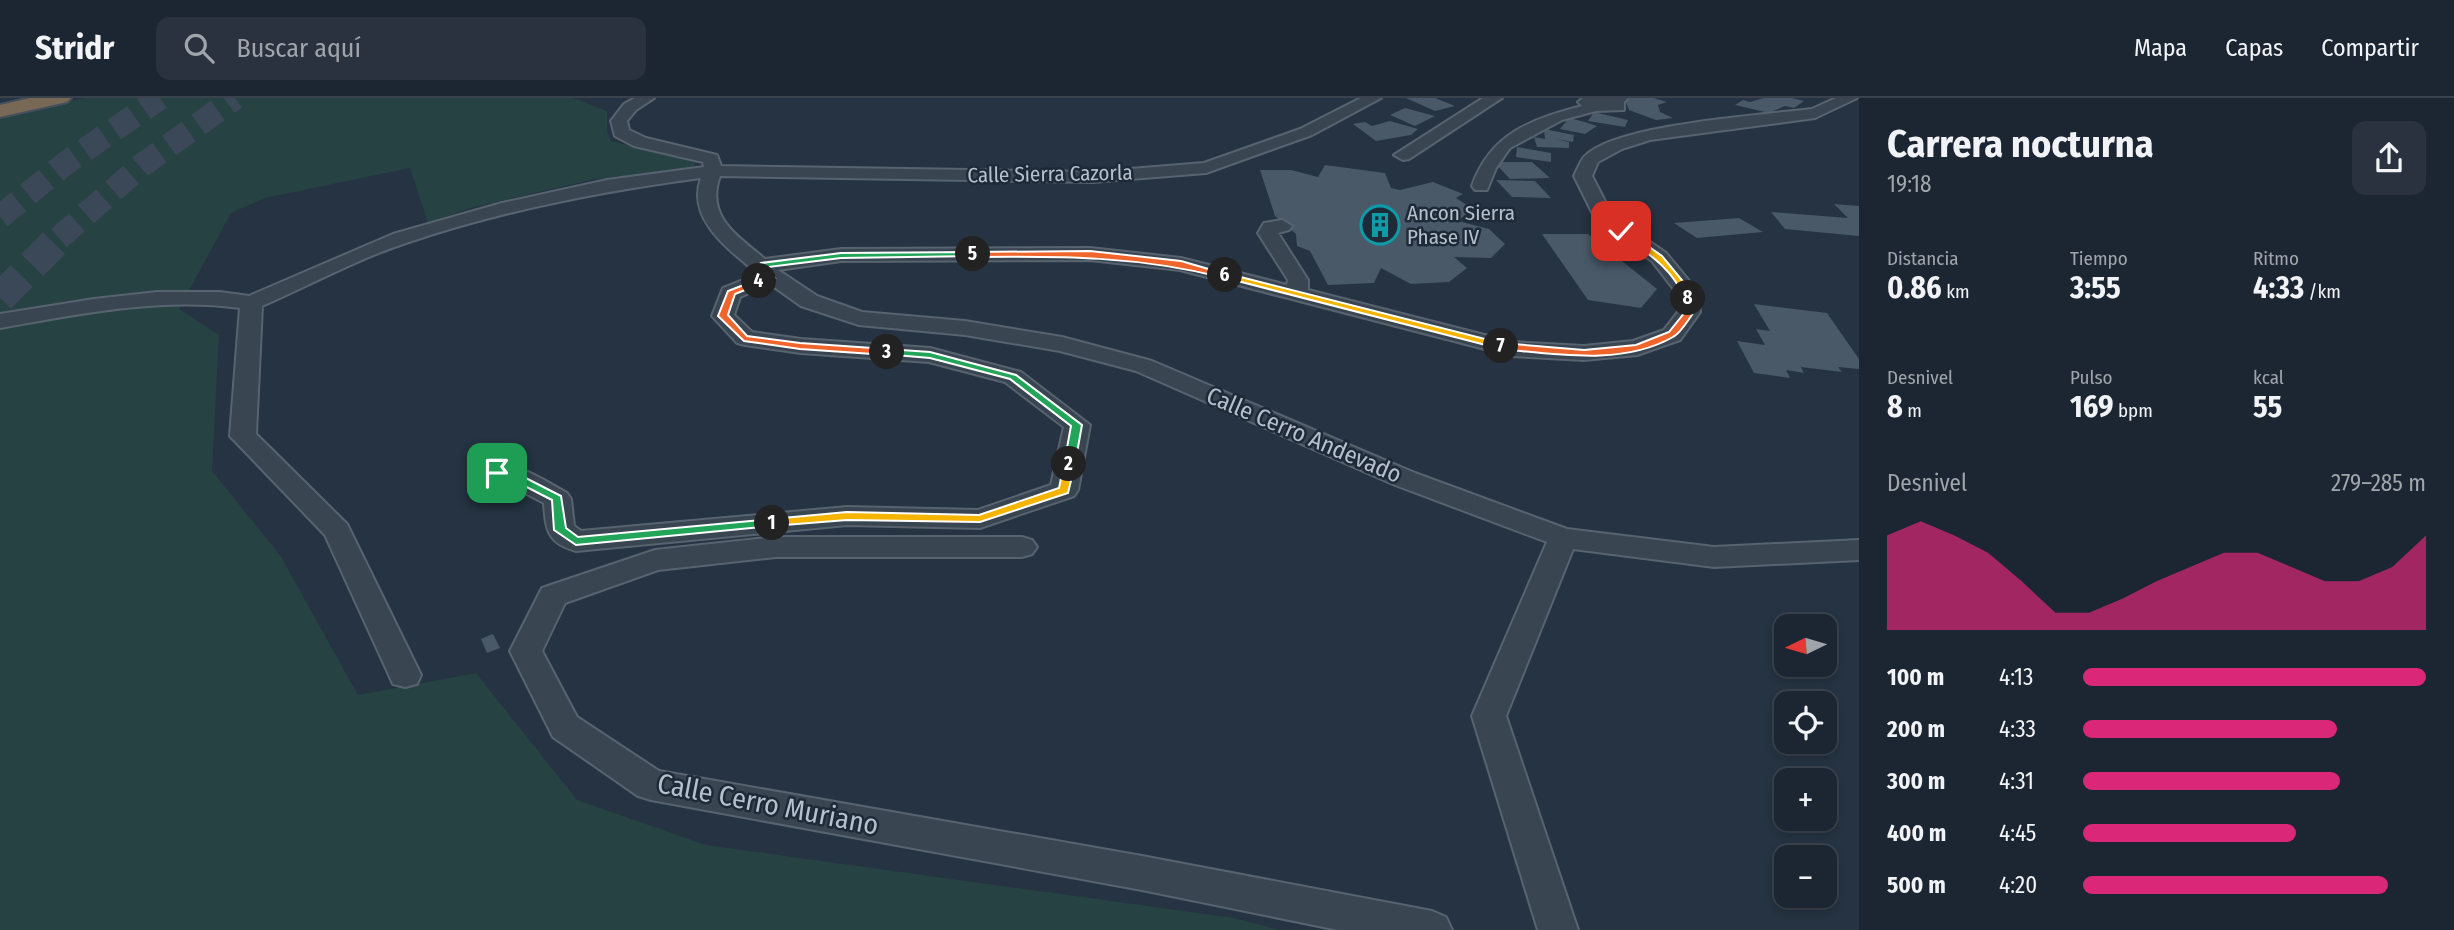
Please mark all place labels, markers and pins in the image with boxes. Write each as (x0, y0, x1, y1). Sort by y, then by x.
place label: Ancon Sierra Phase IV (1407, 200, 1515, 250)
pin (1591, 201, 1651, 261)
building icon: Ancon Sierra Phase IV (1359, 204, 1401, 246)
pin: 5 (956, 236, 990, 272)
pin: 6 (1208, 258, 1242, 292)
pin: 4 (742, 264, 776, 298)
pin: 8 (1670, 280, 1706, 316)
pin: 7 (1484, 328, 1518, 364)
pin: 3 (870, 334, 904, 370)
pin (467, 443, 527, 503)
pin: 2 (1052, 446, 1086, 482)
pin: 1 (754, 506, 790, 540)

